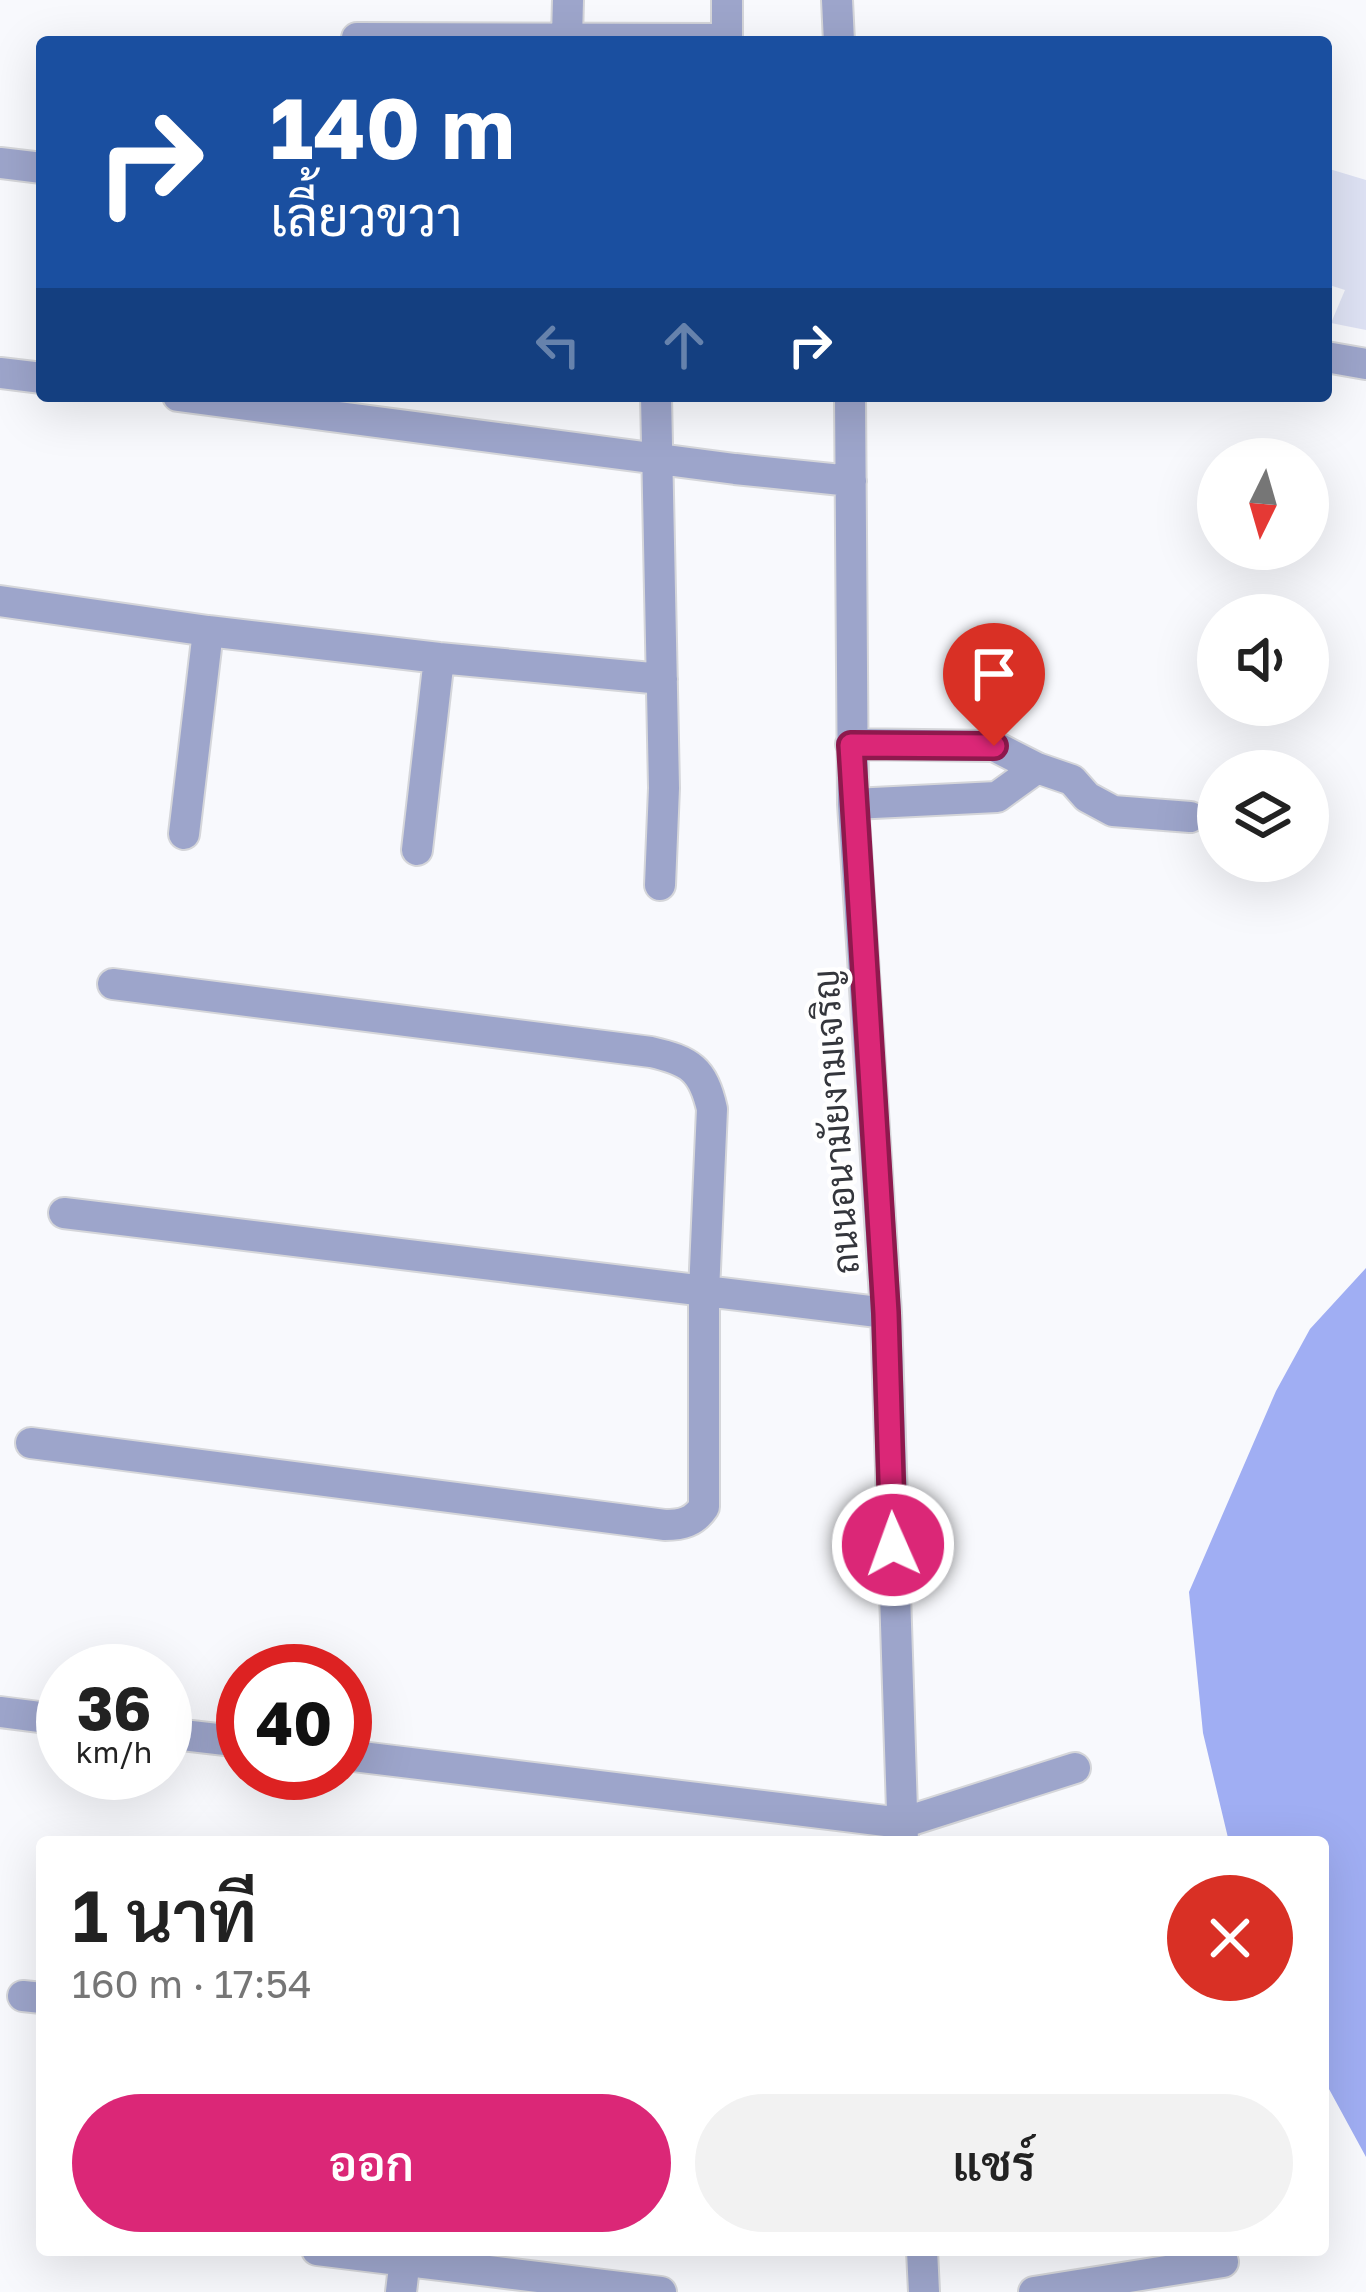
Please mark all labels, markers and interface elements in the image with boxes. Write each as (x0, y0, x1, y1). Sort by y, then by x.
text: 140 m (270, 77, 515, 177)
icon: right (72, 84, 228, 240)
text: เลี้ยวขวา (270, 183, 463, 248)
icon: left (525, 312, 591, 378)
icon: ahead (651, 312, 717, 378)
icon: right (777, 312, 843, 378)
north arrow (1197, 438, 1329, 570)
map controls (1197, 438, 1329, 882)
button: sound (1197, 594, 1329, 726)
pin (943, 623, 1045, 746)
icon: arrive (961, 641, 1027, 707)
button: layers (1197, 750, 1329, 882)
street label: ถนนอนามัยงามเจริญ (803, 968, 868, 1276)
position arrow (830, 1482, 956, 1608)
speed limit sign: 40 (216, 1644, 372, 1800)
text: 36 (77, 1671, 151, 1743)
text: km/h (76, 1734, 152, 1770)
text: 1 นาที (72, 1871, 257, 1958)
button: close (1167, 1875, 1293, 2001)
text: 160 m · 17:54 (72, 1960, 312, 2007)
button: ออก (72, 2094, 671, 2232)
button: แชร์ (695, 2094, 1293, 2232)

